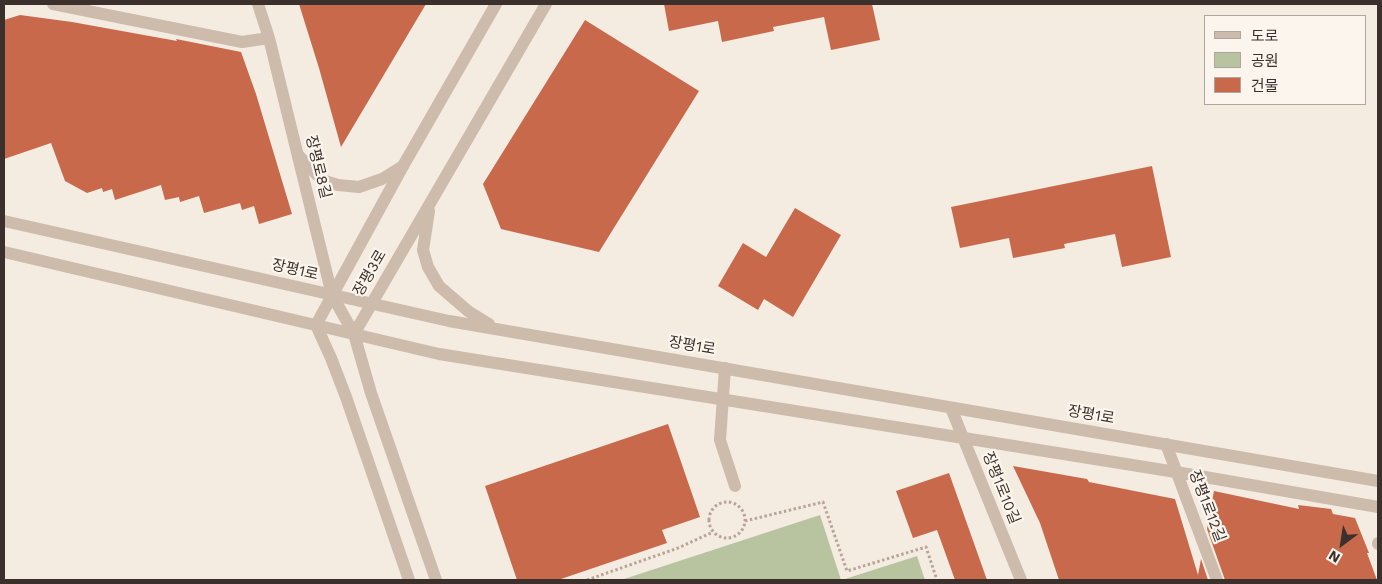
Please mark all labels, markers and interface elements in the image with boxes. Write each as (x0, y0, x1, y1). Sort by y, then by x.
legend (1204, 15, 1367, 105)
text: 도로 (1251, 27, 1279, 45)
text: 공원 (1251, 52, 1279, 70)
text: 건물 (1251, 77, 1279, 95)
street label: 장평로8길 (301, 134, 335, 200)
street label: 장평3로 (350, 247, 390, 299)
street label: 장평1로 (270, 256, 320, 284)
street label: 장평1로 (667, 333, 717, 359)
street label: 장평1로 (1066, 402, 1116, 428)
street label: 장평1로10길 (978, 449, 1024, 527)
street label: 장평1로12길 (1185, 467, 1229, 545)
north arrow (1317, 519, 1367, 569)
text: N (1326, 547, 1343, 566)

